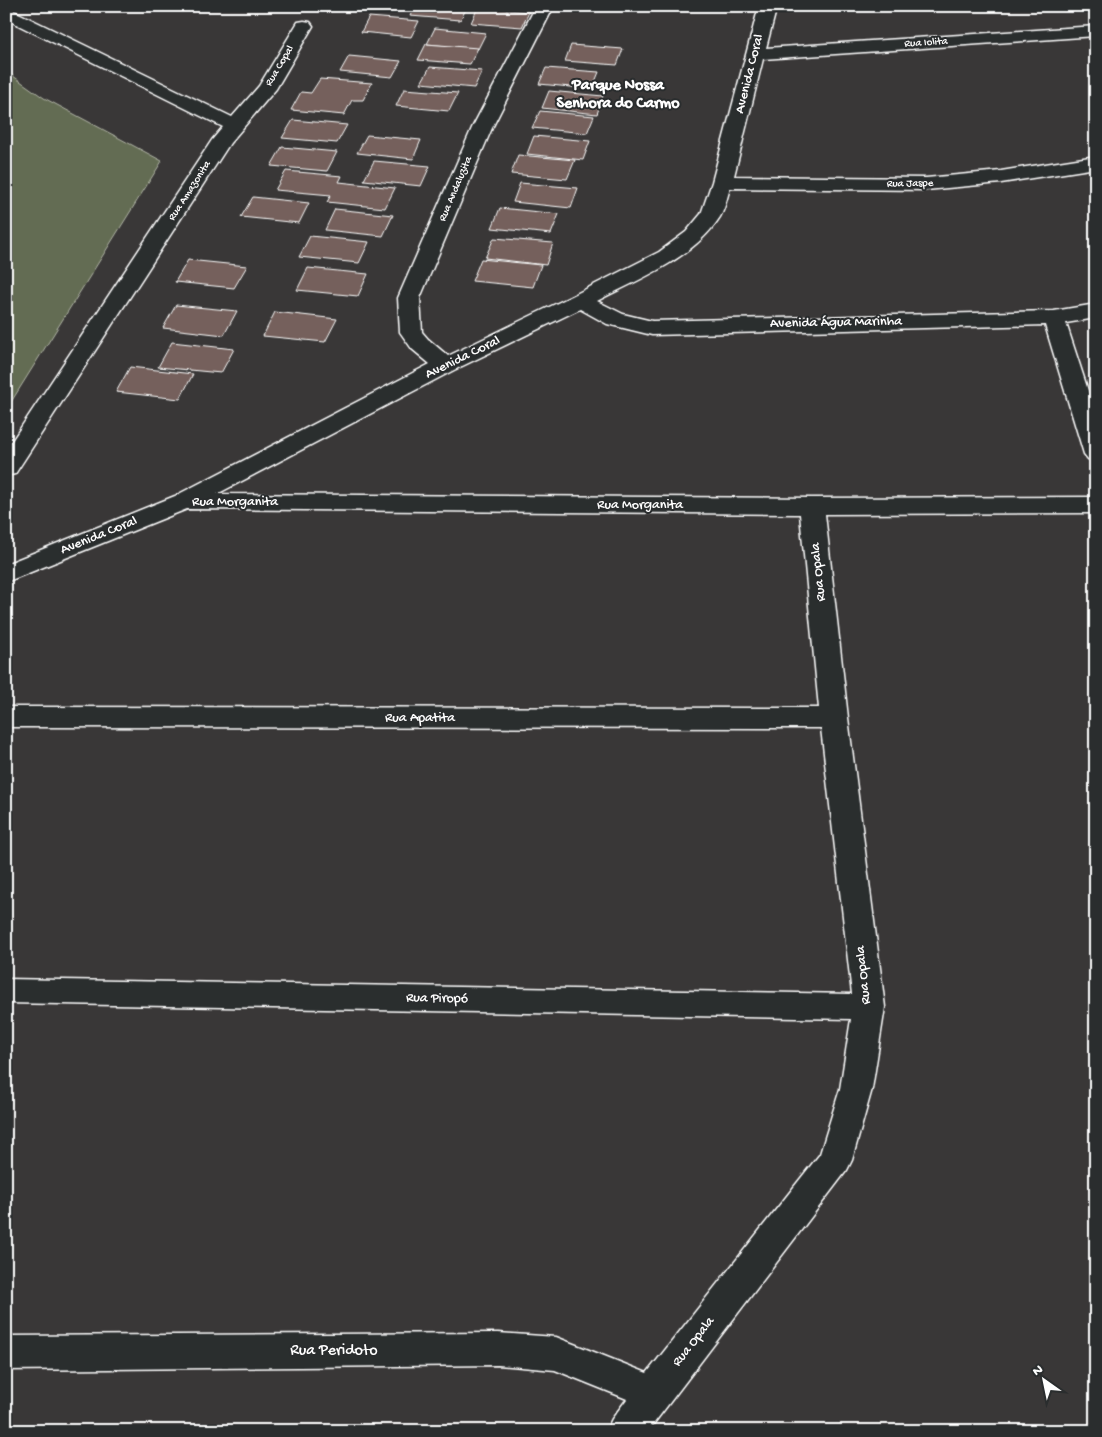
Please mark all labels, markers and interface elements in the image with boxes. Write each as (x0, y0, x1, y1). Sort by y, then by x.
street label: Avenida Coral (732, 32, 768, 116)
street label: Rua Iolita (904, 35, 949, 50)
street label: Rua Copal (263, 43, 297, 88)
district label: Parque Nossa Senhora do Carmo (557, 77, 680, 114)
street label: Rua Andaluzita (437, 154, 475, 223)
street label: Rua Amazonita (166, 158, 214, 223)
street label: Rua Jaspe (887, 178, 934, 190)
street label: Avenida Água Marinha (770, 313, 903, 333)
street label: Avenida Coral (423, 333, 503, 383)
street label: Rua Morganita (192, 494, 279, 511)
street label: Rua Morganita (597, 497, 684, 514)
street label: Avenida Coral (58, 513, 140, 559)
street label: Rua Opala (807, 541, 831, 602)
street label: Rua Apatita (385, 710, 456, 727)
street label: Rua Opala (852, 944, 876, 1005)
street label: Rua Piropó (406, 990, 468, 1008)
street label: Rua Opala (669, 1313, 720, 1370)
street label: Rua Peridoto (290, 1342, 378, 1361)
north arrow (1020, 1354, 1070, 1404)
text: N (1030, 1362, 1047, 1381)

